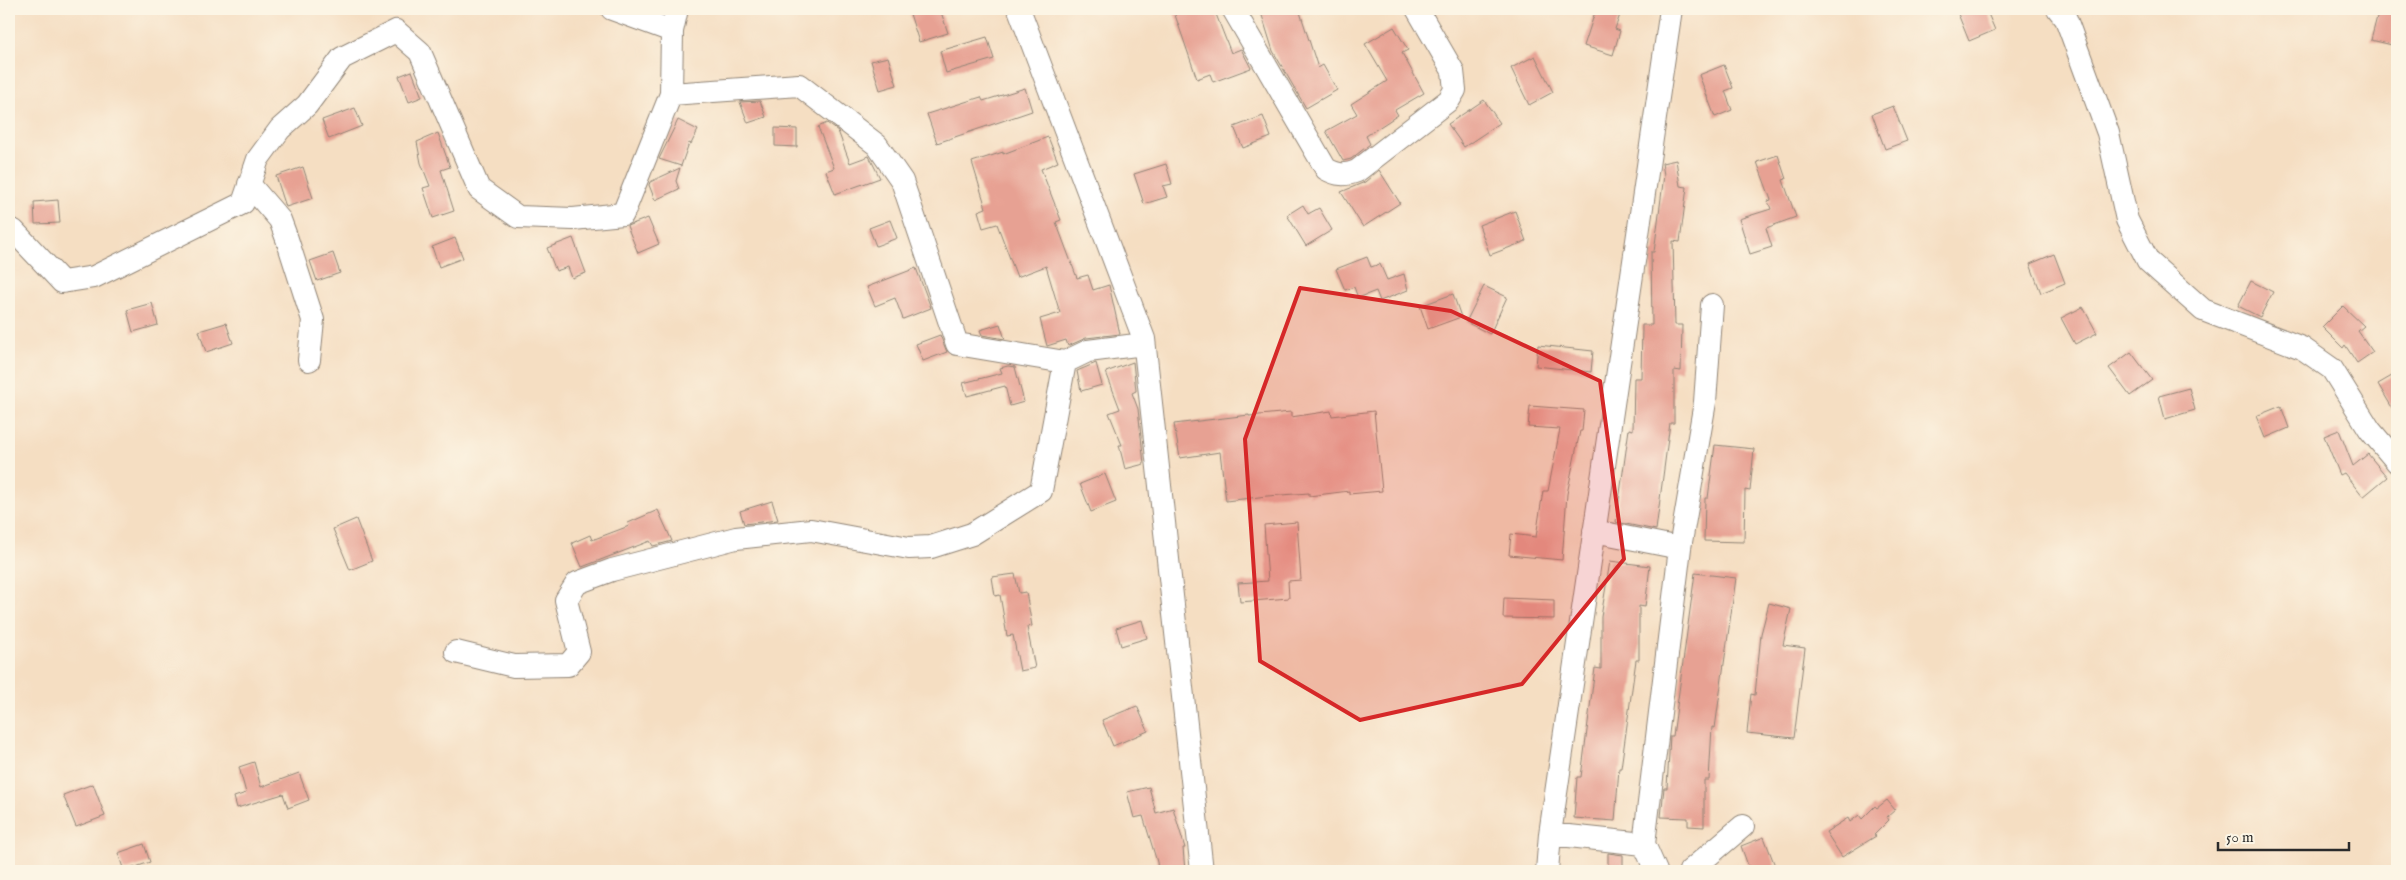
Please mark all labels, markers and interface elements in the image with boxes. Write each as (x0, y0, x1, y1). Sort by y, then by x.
scale bar (2218, 820, 2350, 852)
text: 50 m (2226, 828, 2254, 847)

